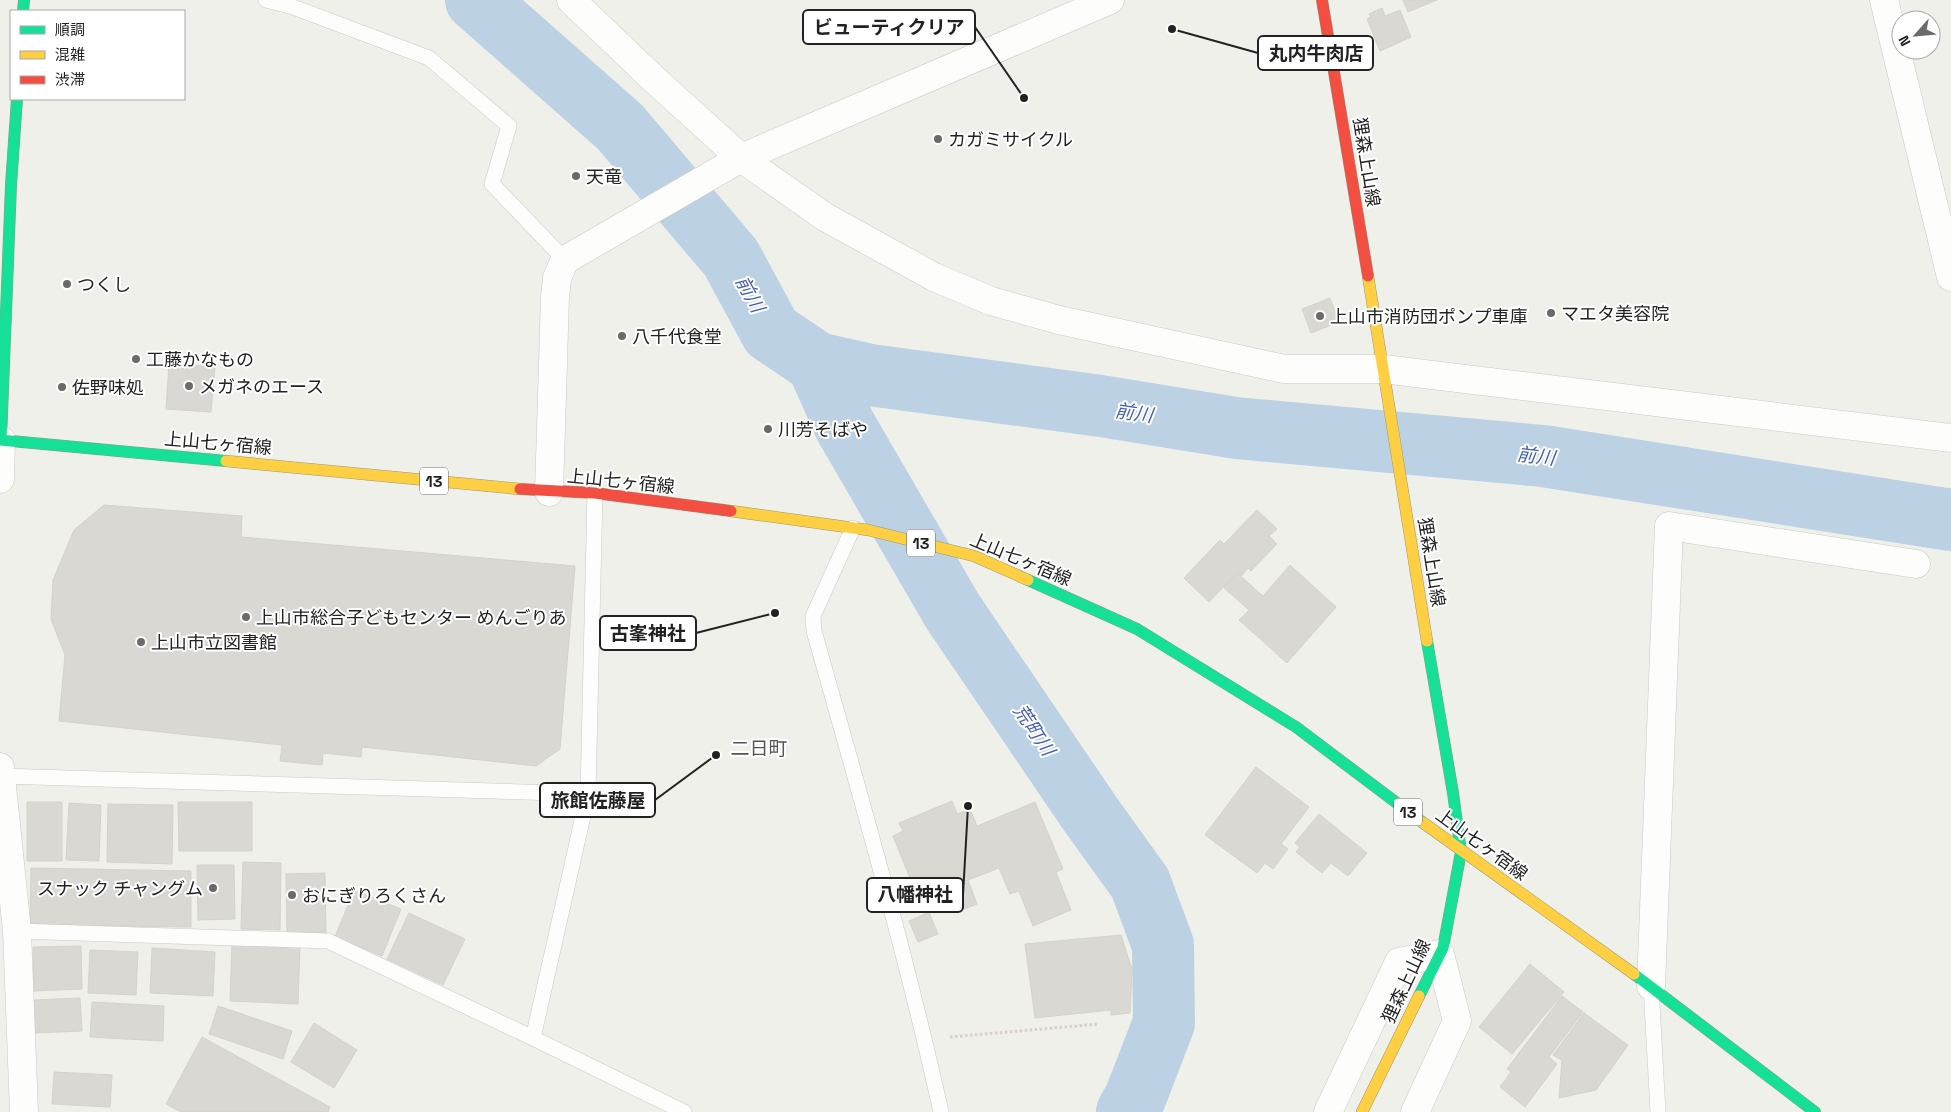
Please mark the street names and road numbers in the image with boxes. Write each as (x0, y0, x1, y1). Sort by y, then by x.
street label: 狸森上山線 (1349, 116, 1385, 208)
street label: 上山七ヶ宿線 (163, 427, 273, 459)
street label: 上山七ヶ宿線 (566, 464, 676, 498)
road number: 13 (420, 468, 448, 494)
street label: 狸森上山線 (1414, 516, 1450, 608)
street label: 上山七ヶ宿線 (967, 527, 1075, 591)
road number: 13 (907, 530, 935, 556)
road number: 13 (1394, 799, 1422, 826)
street label: 上山七ヶ宿線 (1432, 803, 1532, 885)
street label: 狸森上山線 (1377, 935, 1435, 1027)

